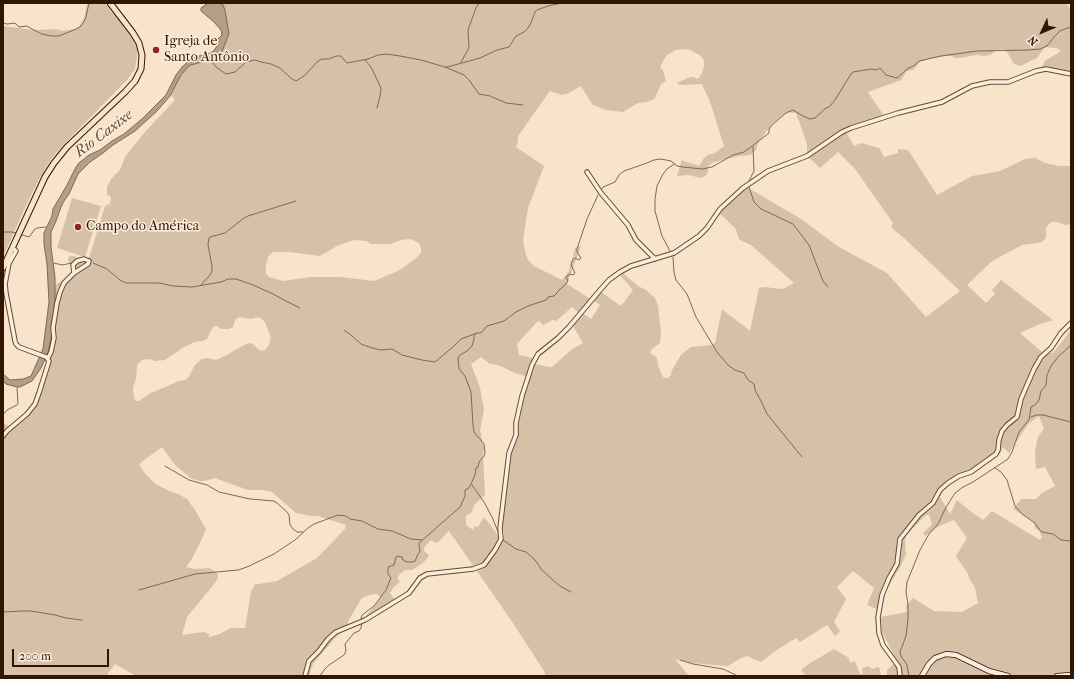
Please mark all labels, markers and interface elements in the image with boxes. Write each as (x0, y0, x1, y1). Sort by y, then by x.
north arrow (1022, 12, 1062, 52)
text: N (1025, 33, 1041, 48)
place label: Igreja de Santo Antônio (164, 34, 249, 66)
marker: Igreja de Santo Antônio (151, 45, 161, 55)
water label: Rio Caxixe (71, 106, 137, 162)
place label: Campo do América (86, 219, 199, 235)
marker: Campo do América (73, 222, 83, 232)
scale bar (14, 641, 111, 667)
text: 200 m (19, 649, 51, 663)

